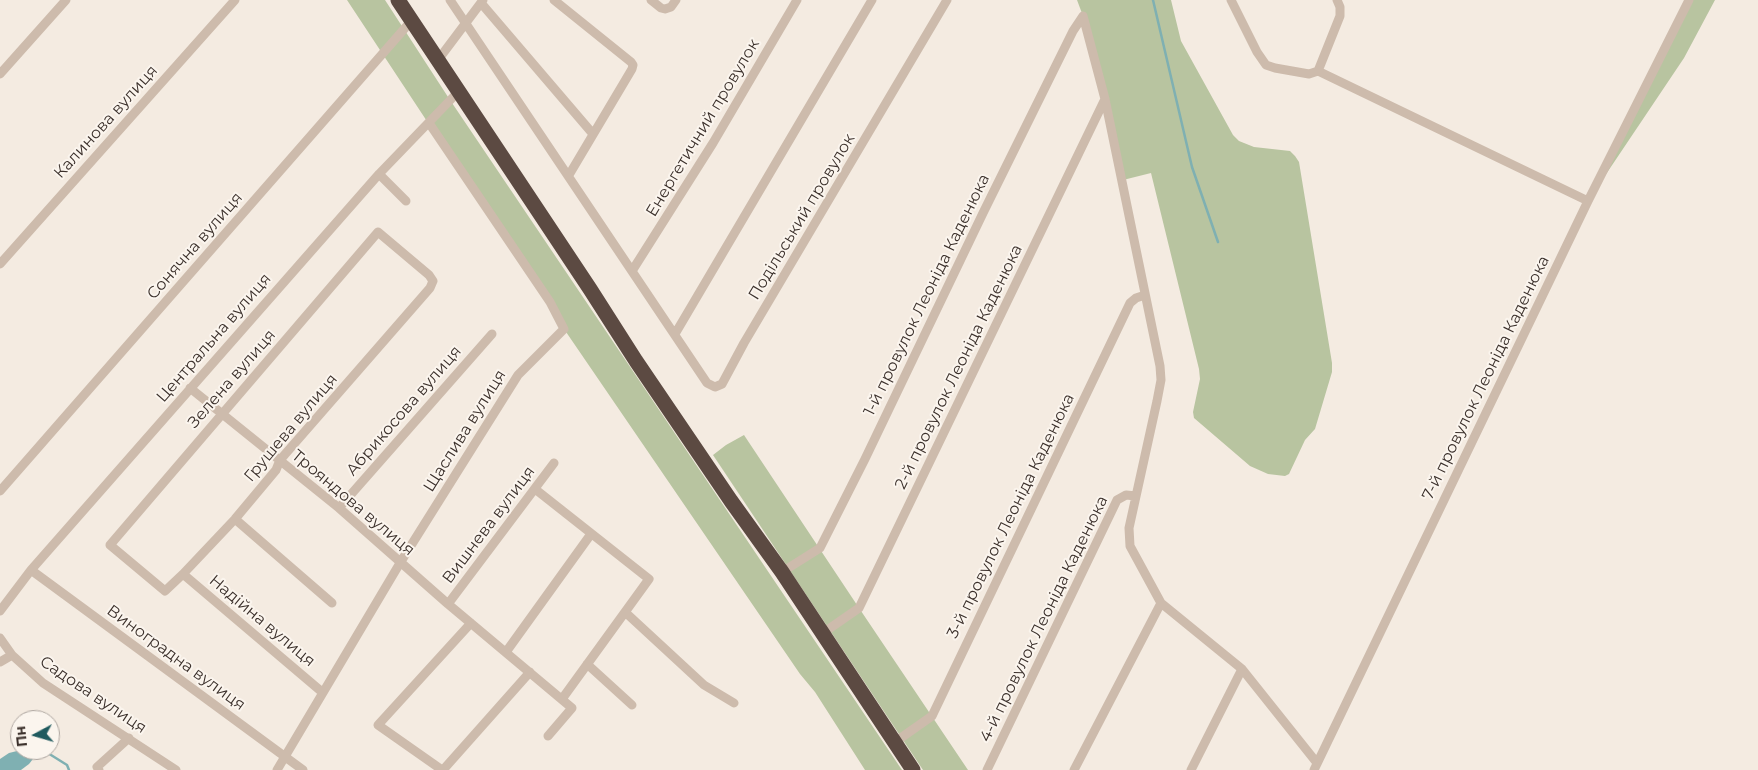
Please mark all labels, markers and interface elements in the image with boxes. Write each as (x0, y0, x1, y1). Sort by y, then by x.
street label: Енергетичний провулок (642, 36, 764, 220)
street label: Калинова вулиця (50, 61, 162, 183)
street label: Подільський провулок (745, 130, 859, 304)
street label: 1-й провулок Леоніда Каденюка (860, 171, 994, 419)
street label: Сонячна вулиця (143, 188, 247, 304)
street label: 2-й провулок Леоніда Каденюка (891, 242, 1027, 492)
street label: 7-й провулок Леоніда Каденюка (1418, 253, 1554, 503)
street label: Центральна вулиця (153, 269, 275, 407)
street label: Зелена вулиця (184, 326, 280, 432)
street label: Абрикосова вулиця (342, 342, 466, 480)
street label: Щаслива вулиця (420, 366, 510, 496)
street label: Грушева вулиця (240, 370, 342, 486)
street label: 3-й провулок Леоніда Каденюка (943, 391, 1079, 641)
street label: Трояндова вулиця (288, 446, 418, 560)
street label: Вишнева вулиця (439, 463, 539, 587)
street label: 4-й провулок Леоніда Каденюка (976, 493, 1112, 745)
street label: Надійна вулиця (205, 571, 319, 671)
street label: Виноградна вулиця (103, 601, 249, 715)
street label: Садова вулиця (36, 652, 150, 738)
north arrow (10, 710, 60, 760)
text: Пн (11, 725, 31, 748)

